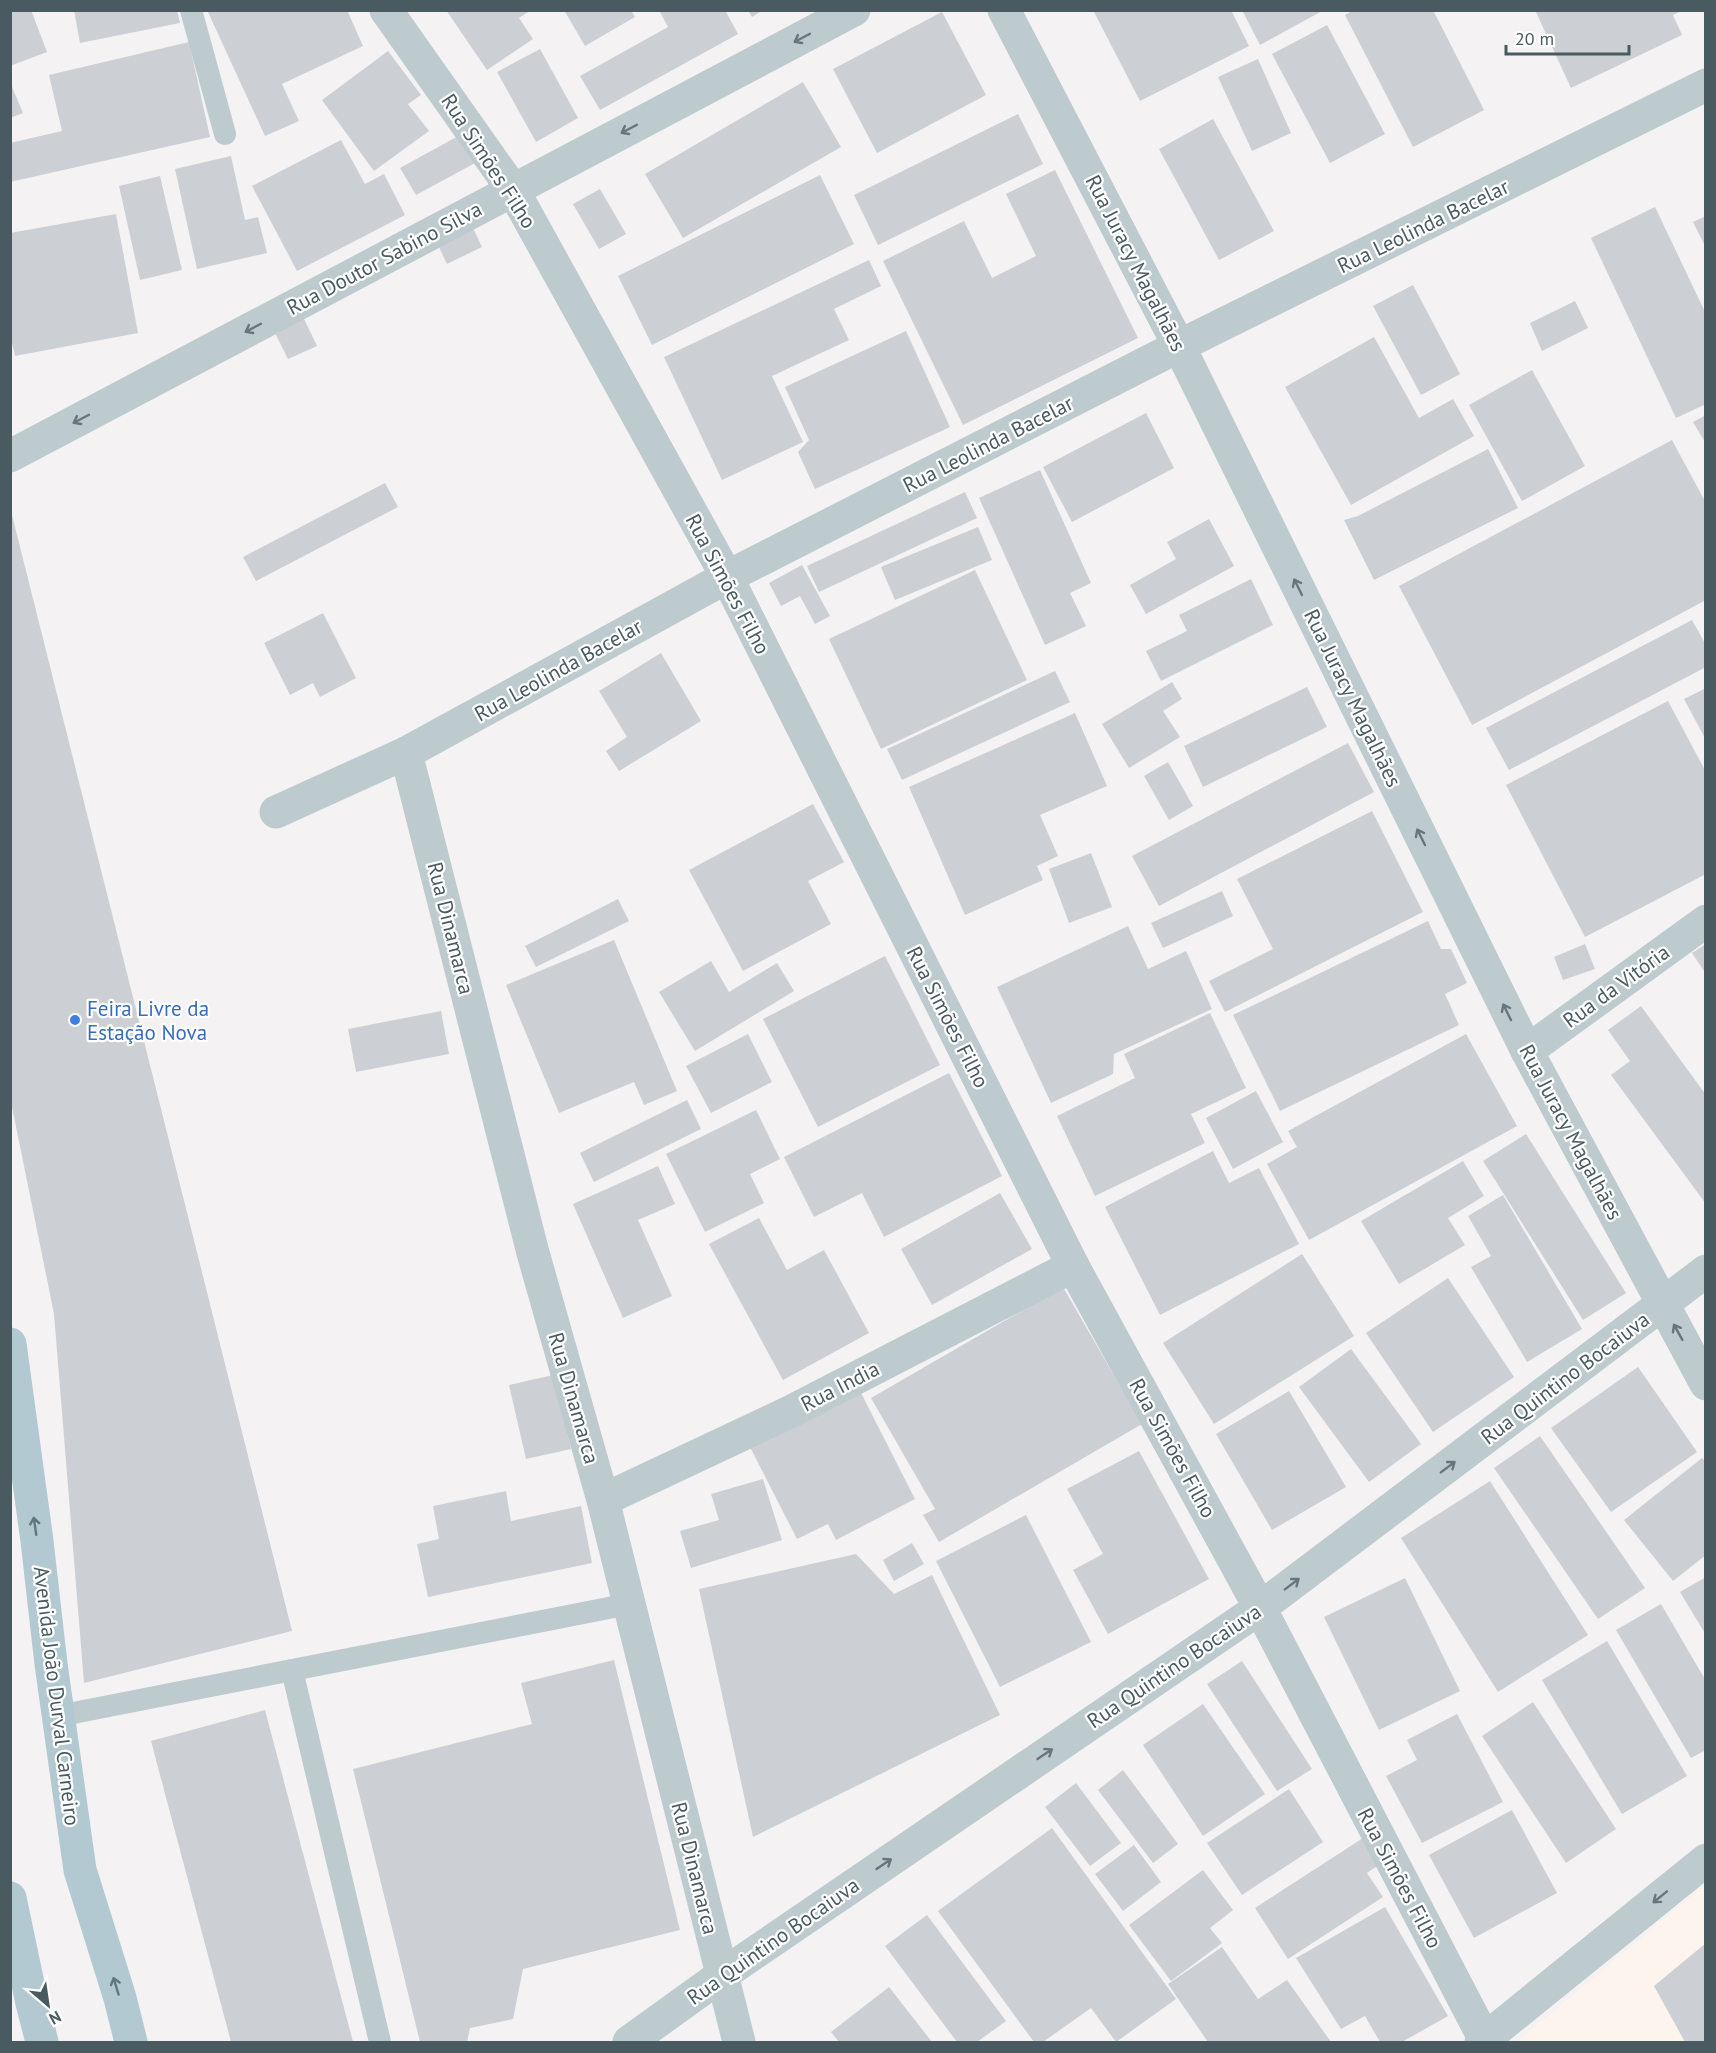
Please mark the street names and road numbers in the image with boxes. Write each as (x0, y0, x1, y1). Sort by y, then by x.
street label: Rua Simões Filho (435, 89, 543, 233)
street label: Rua Juracy Magalhães (1080, 170, 1192, 356)
street label: Rua Leolinda Bacelar (1333, 173, 1513, 279)
street label: Rua Doutor Sabino Silva (282, 195, 486, 321)
street label: Rua Leolinda Bacelar (898, 389, 1078, 499)
street label: Rua Simões Filho (680, 509, 776, 659)
street label: Rua Juracy Magalhães (1298, 605, 1408, 791)
street label: Rua Leolinda Bacelar (469, 613, 647, 727)
street label: Rua Dinamarca (422, 859, 480, 997)
street label: Rua da Vitória (1557, 938, 1675, 1034)
street label: Rua Simões Filho (901, 942, 995, 1092)
street label: Rua Juracy Magalhães (1513, 1040, 1629, 1224)
street label: Rua Quintino Bocaiuva (1475, 1306, 1655, 1450)
street label: Rua Dinamarca (542, 1329, 606, 1467)
street label: Rua India (796, 1355, 884, 1417)
street label: Rua Simões Filho (1124, 1374, 1222, 1522)
street label: Avenida João Durval Carneiro (28, 1565, 86, 1827)
street label: Rua Quintino Bocaiuva (1082, 1598, 1266, 1734)
street label: Rua Dinamarca (666, 1799, 724, 1937)
street label: Rua Simões Filho (1352, 1803, 1448, 1953)
street label: Rua Quintino Bocaiuva (682, 1871, 864, 2011)

